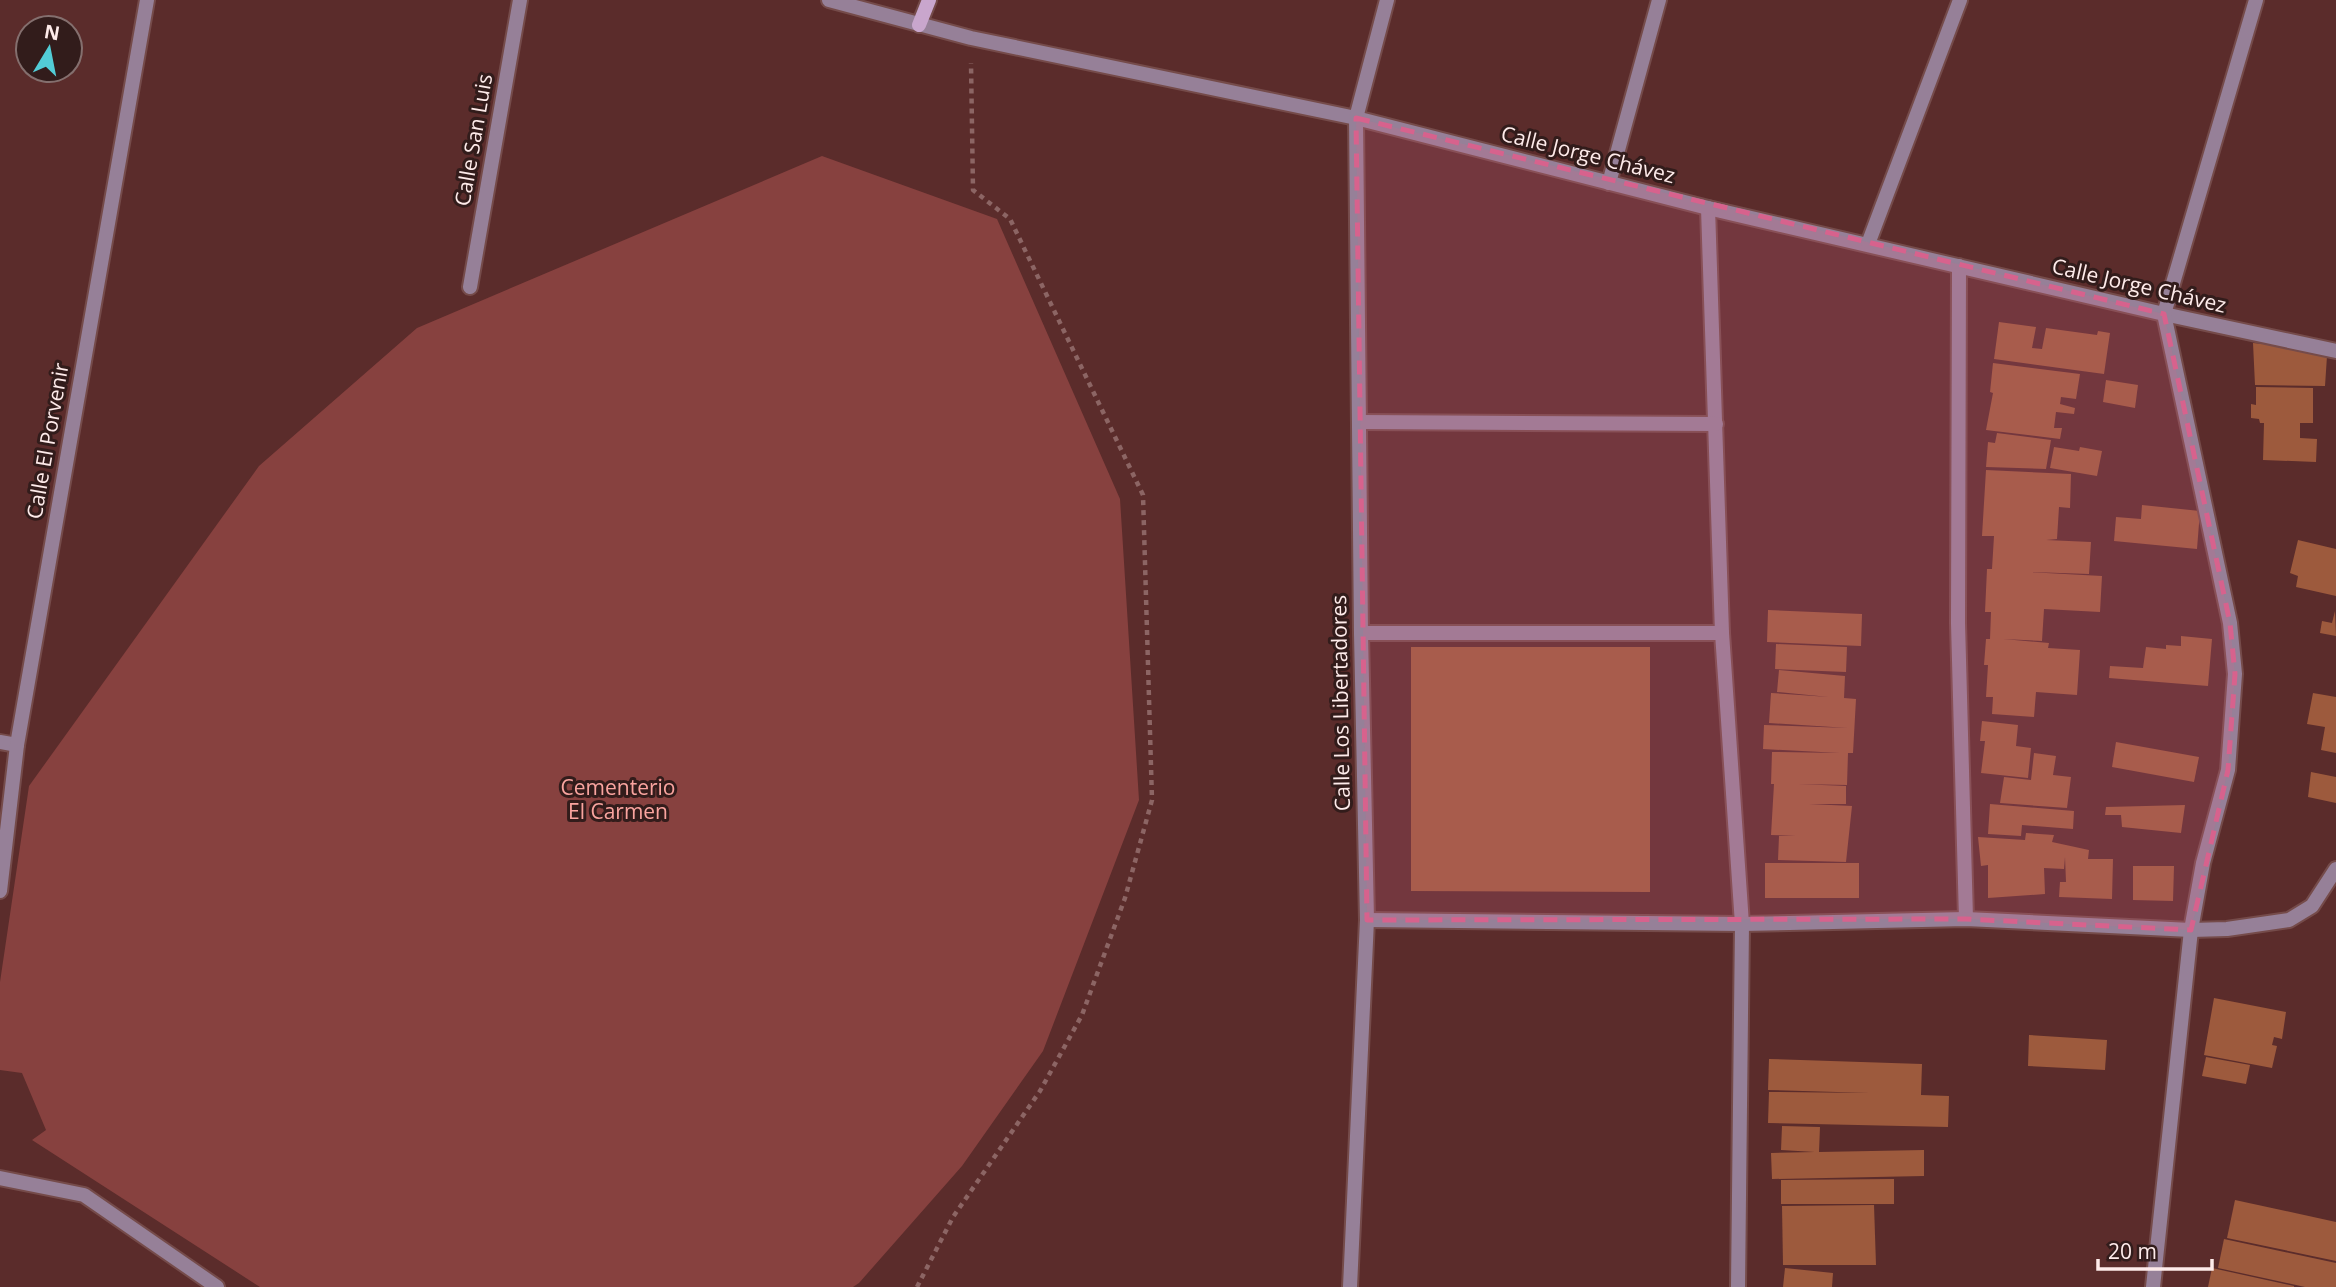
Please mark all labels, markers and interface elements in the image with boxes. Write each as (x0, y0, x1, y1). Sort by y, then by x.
north arrow (14, 14, 84, 84)
text: N (42, 18, 62, 46)
street label: Calle San Luis (448, 72, 498, 208)
street label: Calle Jorge Chávez (1498, 119, 1678, 189)
street label: Calle Jorge Chávez (2049, 251, 2229, 319)
street label: Calle El Porvenir (20, 360, 75, 521)
street label: Calle Los Libertadores (1324, 595, 1356, 811)
park label: Cementerio El Carmen (561, 773, 675, 825)
scale bar (2098, 1228, 2212, 1272)
text: 20 m (2108, 1237, 2157, 1265)

